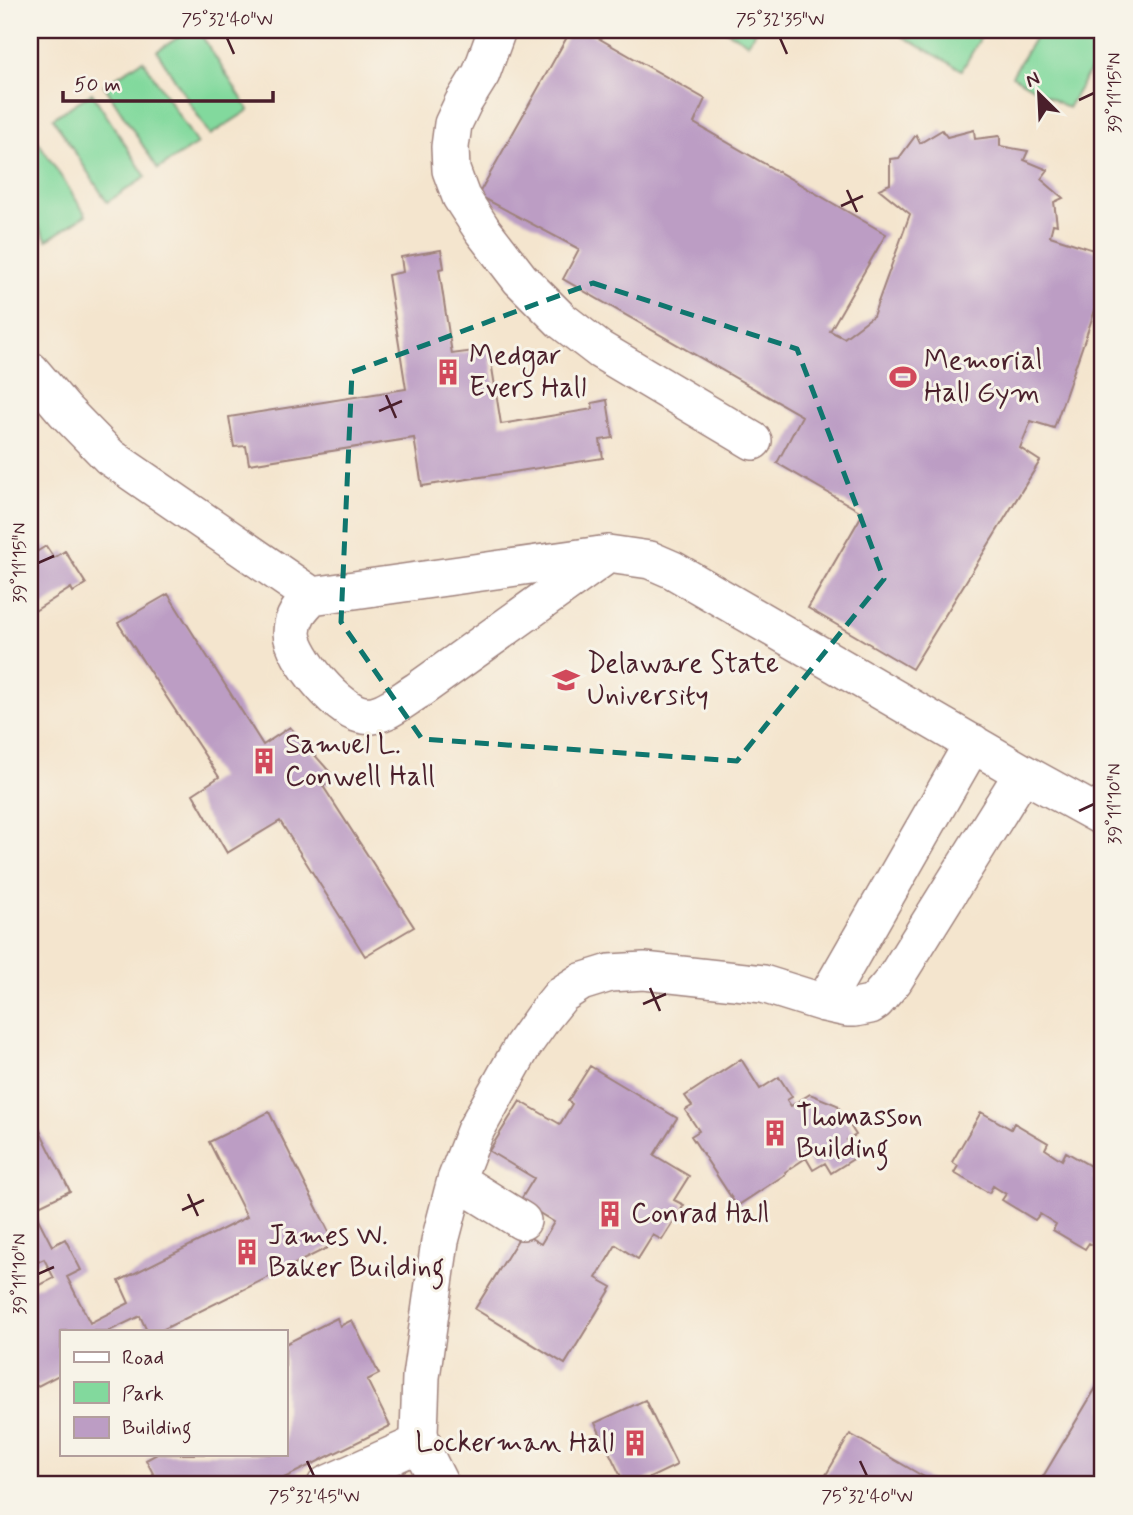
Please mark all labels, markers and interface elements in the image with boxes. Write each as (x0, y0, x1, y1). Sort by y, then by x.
text: 75°32'40"W (181, 8, 273, 32)
text: 75°32'35"W (736, 8, 824, 32)
text: 39°11'15"N (1103, 53, 1127, 133)
scale bar (63, 60, 273, 104)
north arrow (1004, 60, 1074, 130)
text: N (1022, 66, 1044, 94)
text: 50 m (74, 71, 121, 99)
place label: Medgar Evers Hall (469, 338, 586, 407)
place label: Memorial Hall Gym (924, 343, 1042, 412)
building icon: Medgar Evers Hall (433, 357, 463, 387)
sports icon: Memorial Hall Gym (888, 362, 918, 392)
text: 39°11'15"N (8, 523, 32, 603)
place label: Delaware State University (587, 646, 779, 715)
school or university icon: Delaware State University (551, 665, 581, 695)
place label: Samuel L. Conwell Hall (285, 727, 435, 796)
building icon: Samuel L. Conwell Hall (249, 746, 279, 776)
text: 39°11'10"N (1103, 763, 1127, 845)
place label: Thomasson Building (796, 1099, 923, 1171)
building icon: Thomasson Building (760, 1118, 790, 1148)
place label: Conrad Hall (631, 1196, 770, 1233)
building icon: Conrad Hall (595, 1199, 625, 1229)
place label: James W. Baker Building (268, 1218, 445, 1290)
text: 39°11'10"N (8, 1233, 32, 1315)
building icon: James W. Baker Building (232, 1237, 262, 1267)
legend (60, 1330, 287, 1456)
text: Road (122, 1344, 164, 1372)
text: Park (122, 1380, 164, 1408)
text: Building (122, 1414, 192, 1444)
place label: Lockerman Hall (416, 1425, 614, 1462)
building icon: Lockerman Hall (620, 1428, 650, 1458)
text: 75°32'45"W (268, 1485, 360, 1509)
text: 75°32'40"W (821, 1485, 913, 1509)

